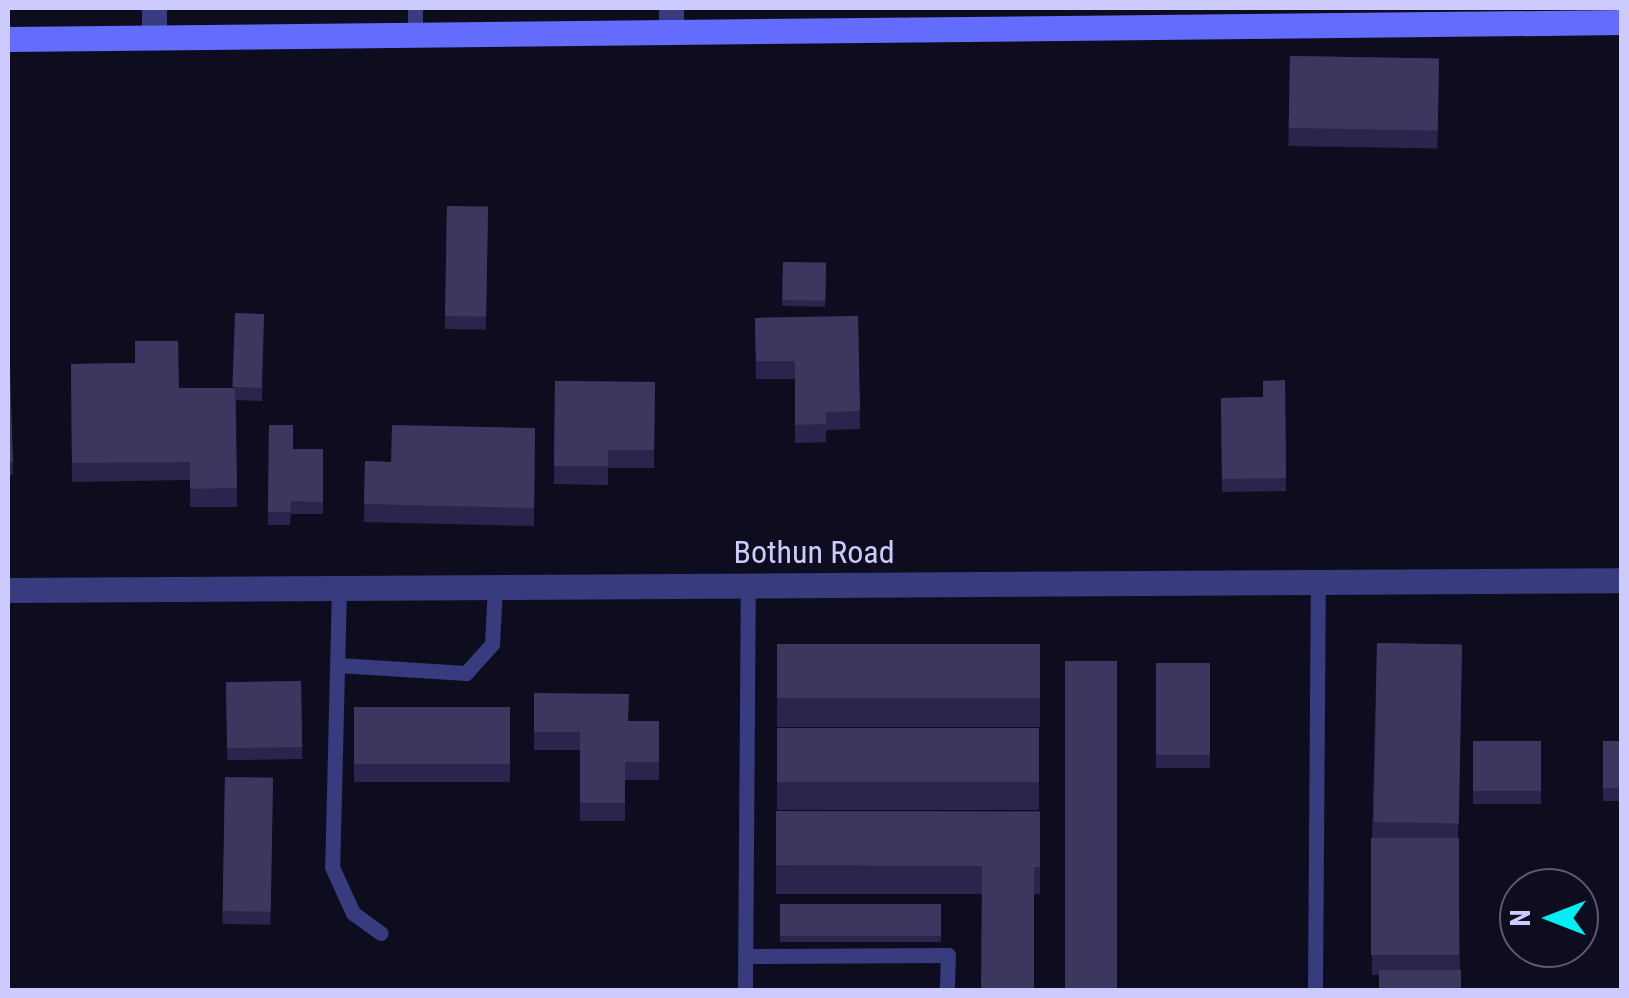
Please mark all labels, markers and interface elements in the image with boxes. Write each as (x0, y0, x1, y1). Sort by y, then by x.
street label: Bothun Road (733, 533, 895, 571)
north arrow (1499, 868, 1599, 968)
text: N (1504, 909, 1537, 927)

